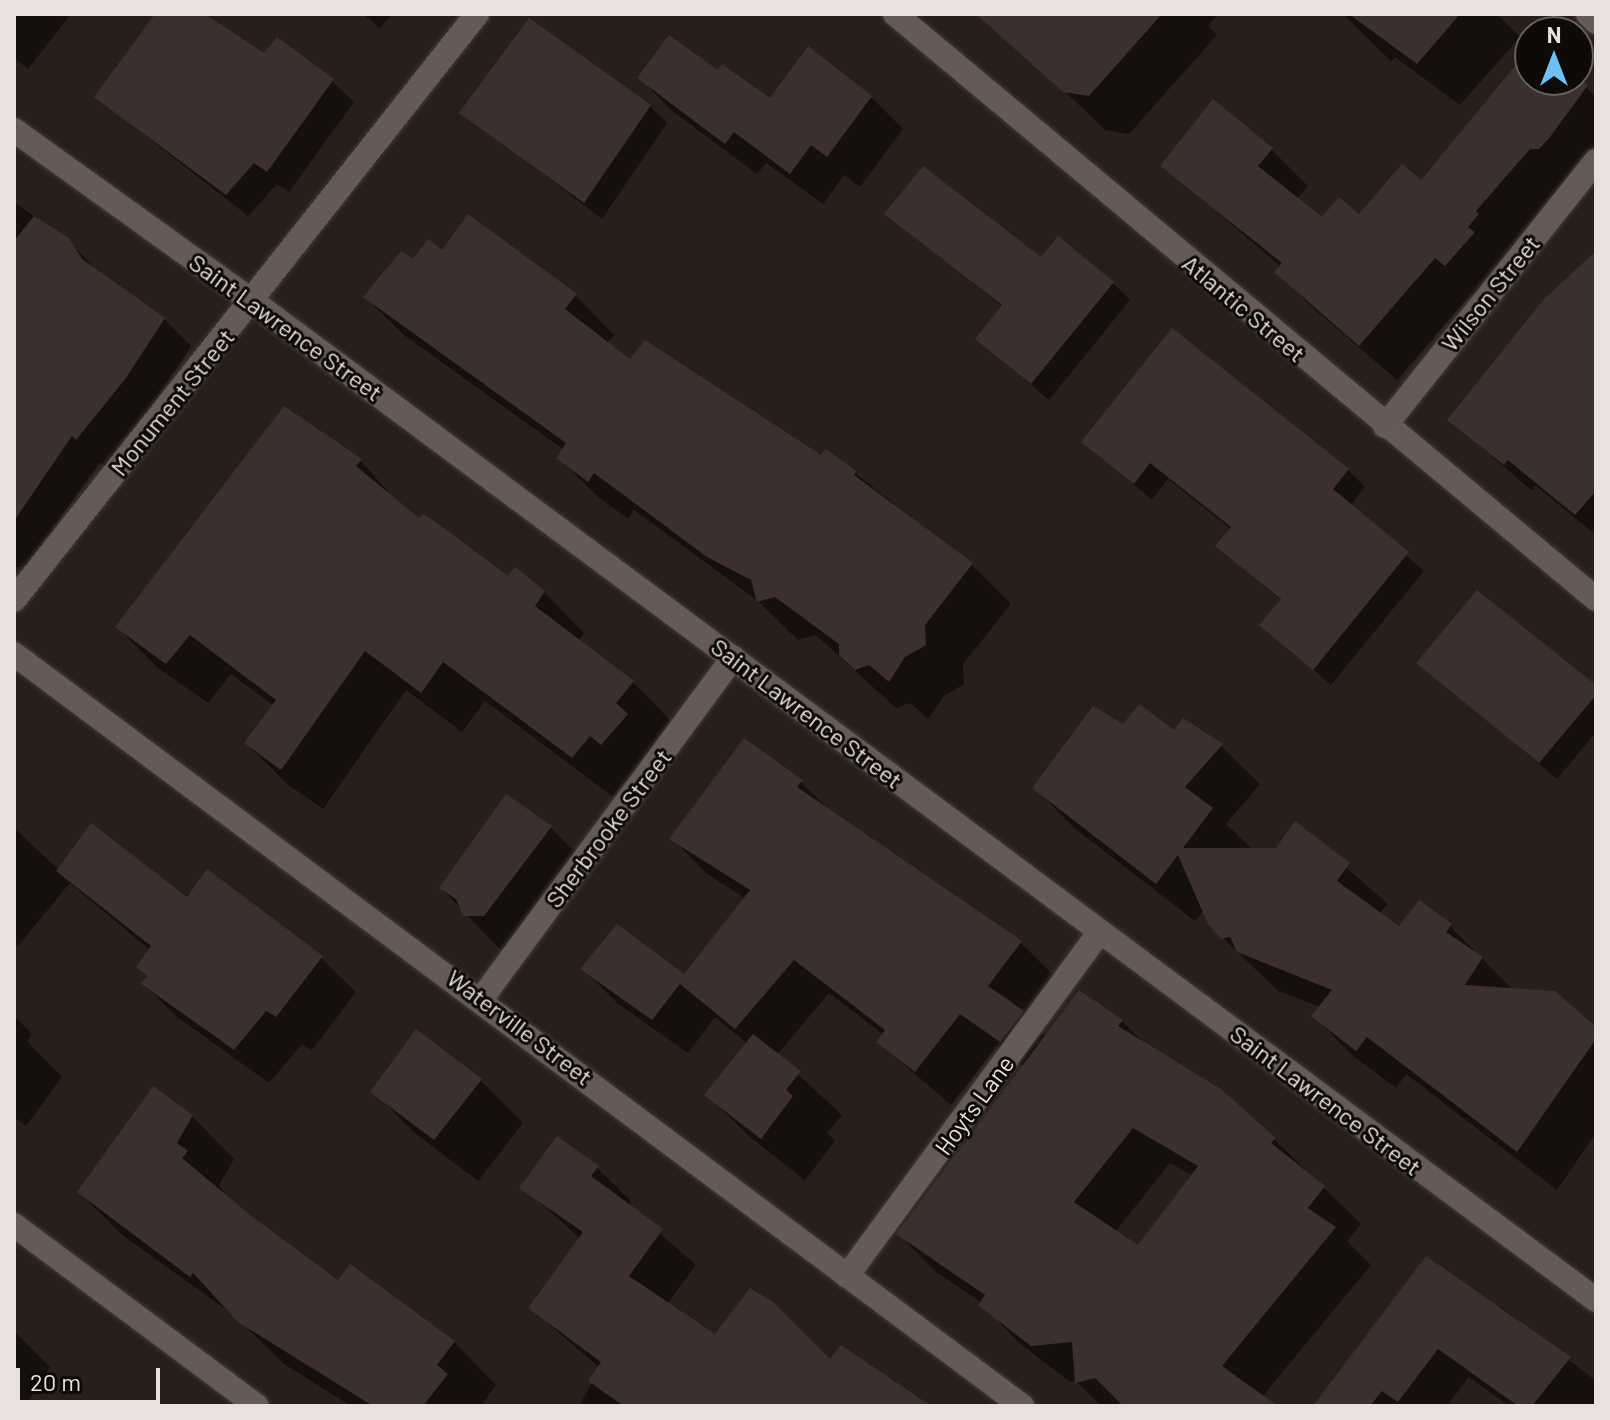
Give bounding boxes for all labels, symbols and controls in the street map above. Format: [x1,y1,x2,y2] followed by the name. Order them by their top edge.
[1514,16,1594,96] north arrow
[1547,21,1561,47] text: N
[1435,229,1545,357] street label: Wilson Street
[184,247,388,407] street label: Saint Lawrence Street
[1177,248,1311,368] street label: Atlantic Street
[104,323,240,481] street label: Monument Street
[706,632,908,794] street label: Saint Lawrence Street
[539,743,677,913] street label: Sherbrooke Street
[442,963,598,1091] street label: Waterville Street
[1225,1019,1427,1181] street label: Saint Lawrence Street
[928,1050,1020,1160] street label: Hoyts Lane
[20,1352,164,1402] scale bar
[30,1367,81,1396] text: 20 m

